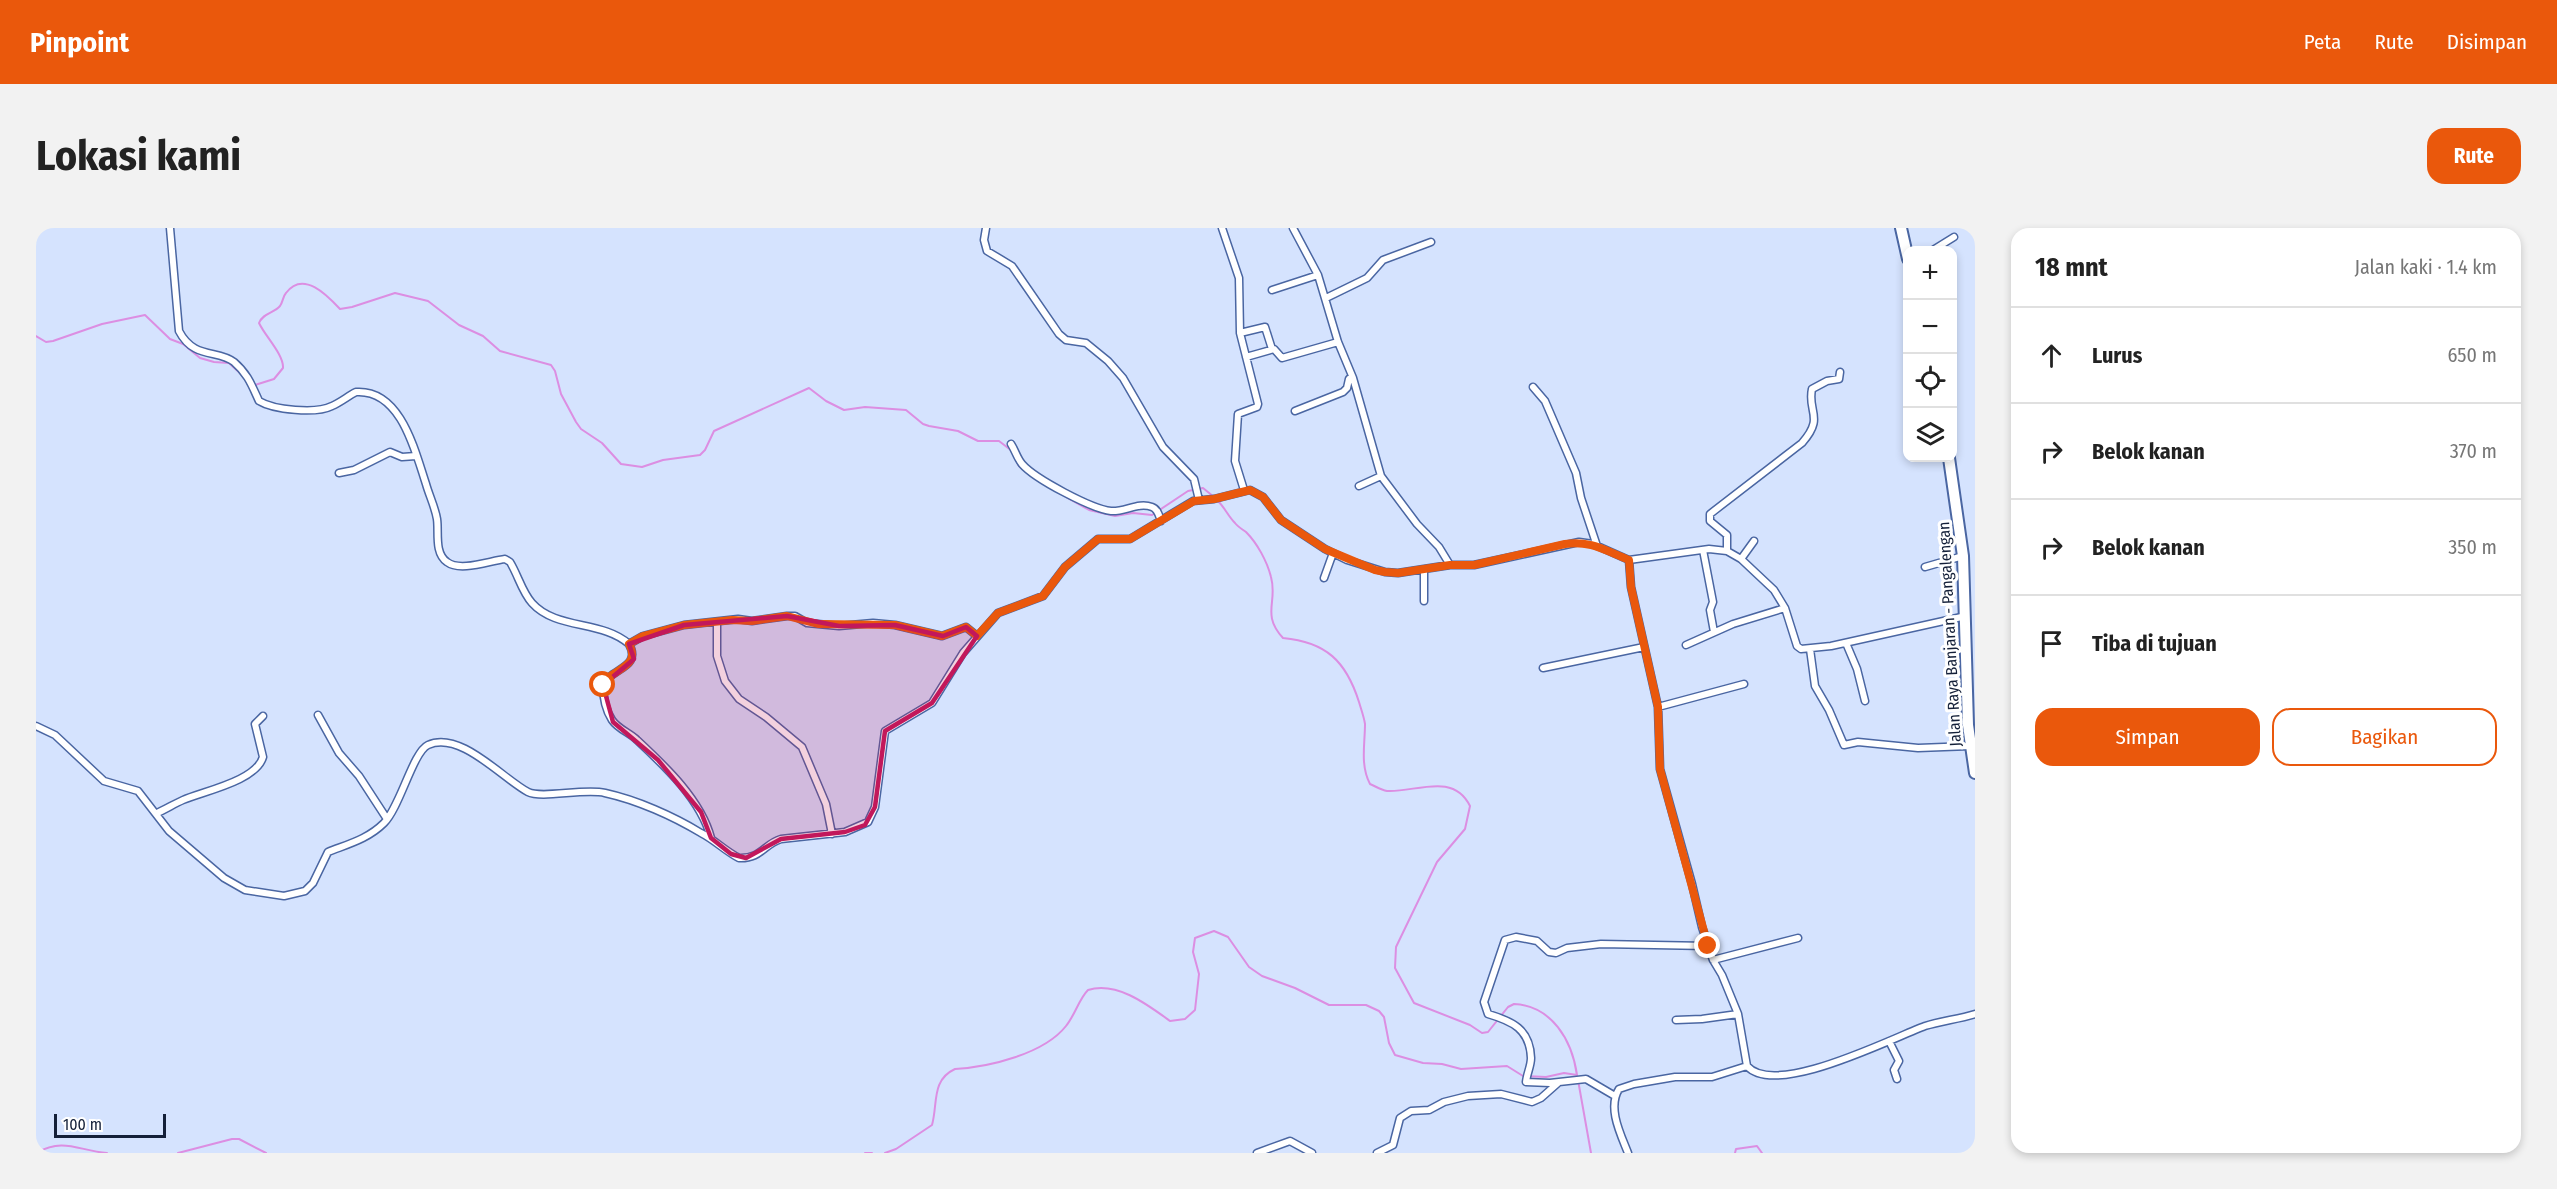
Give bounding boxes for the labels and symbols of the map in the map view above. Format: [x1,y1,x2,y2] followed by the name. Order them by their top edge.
[1934,521,1965,747] street label: Jalan Raya Banjaran - Pangalengan
[589,671,615,697] route start
[1694,932,1720,958] route end
[54,1111,166,1138] scale bar

